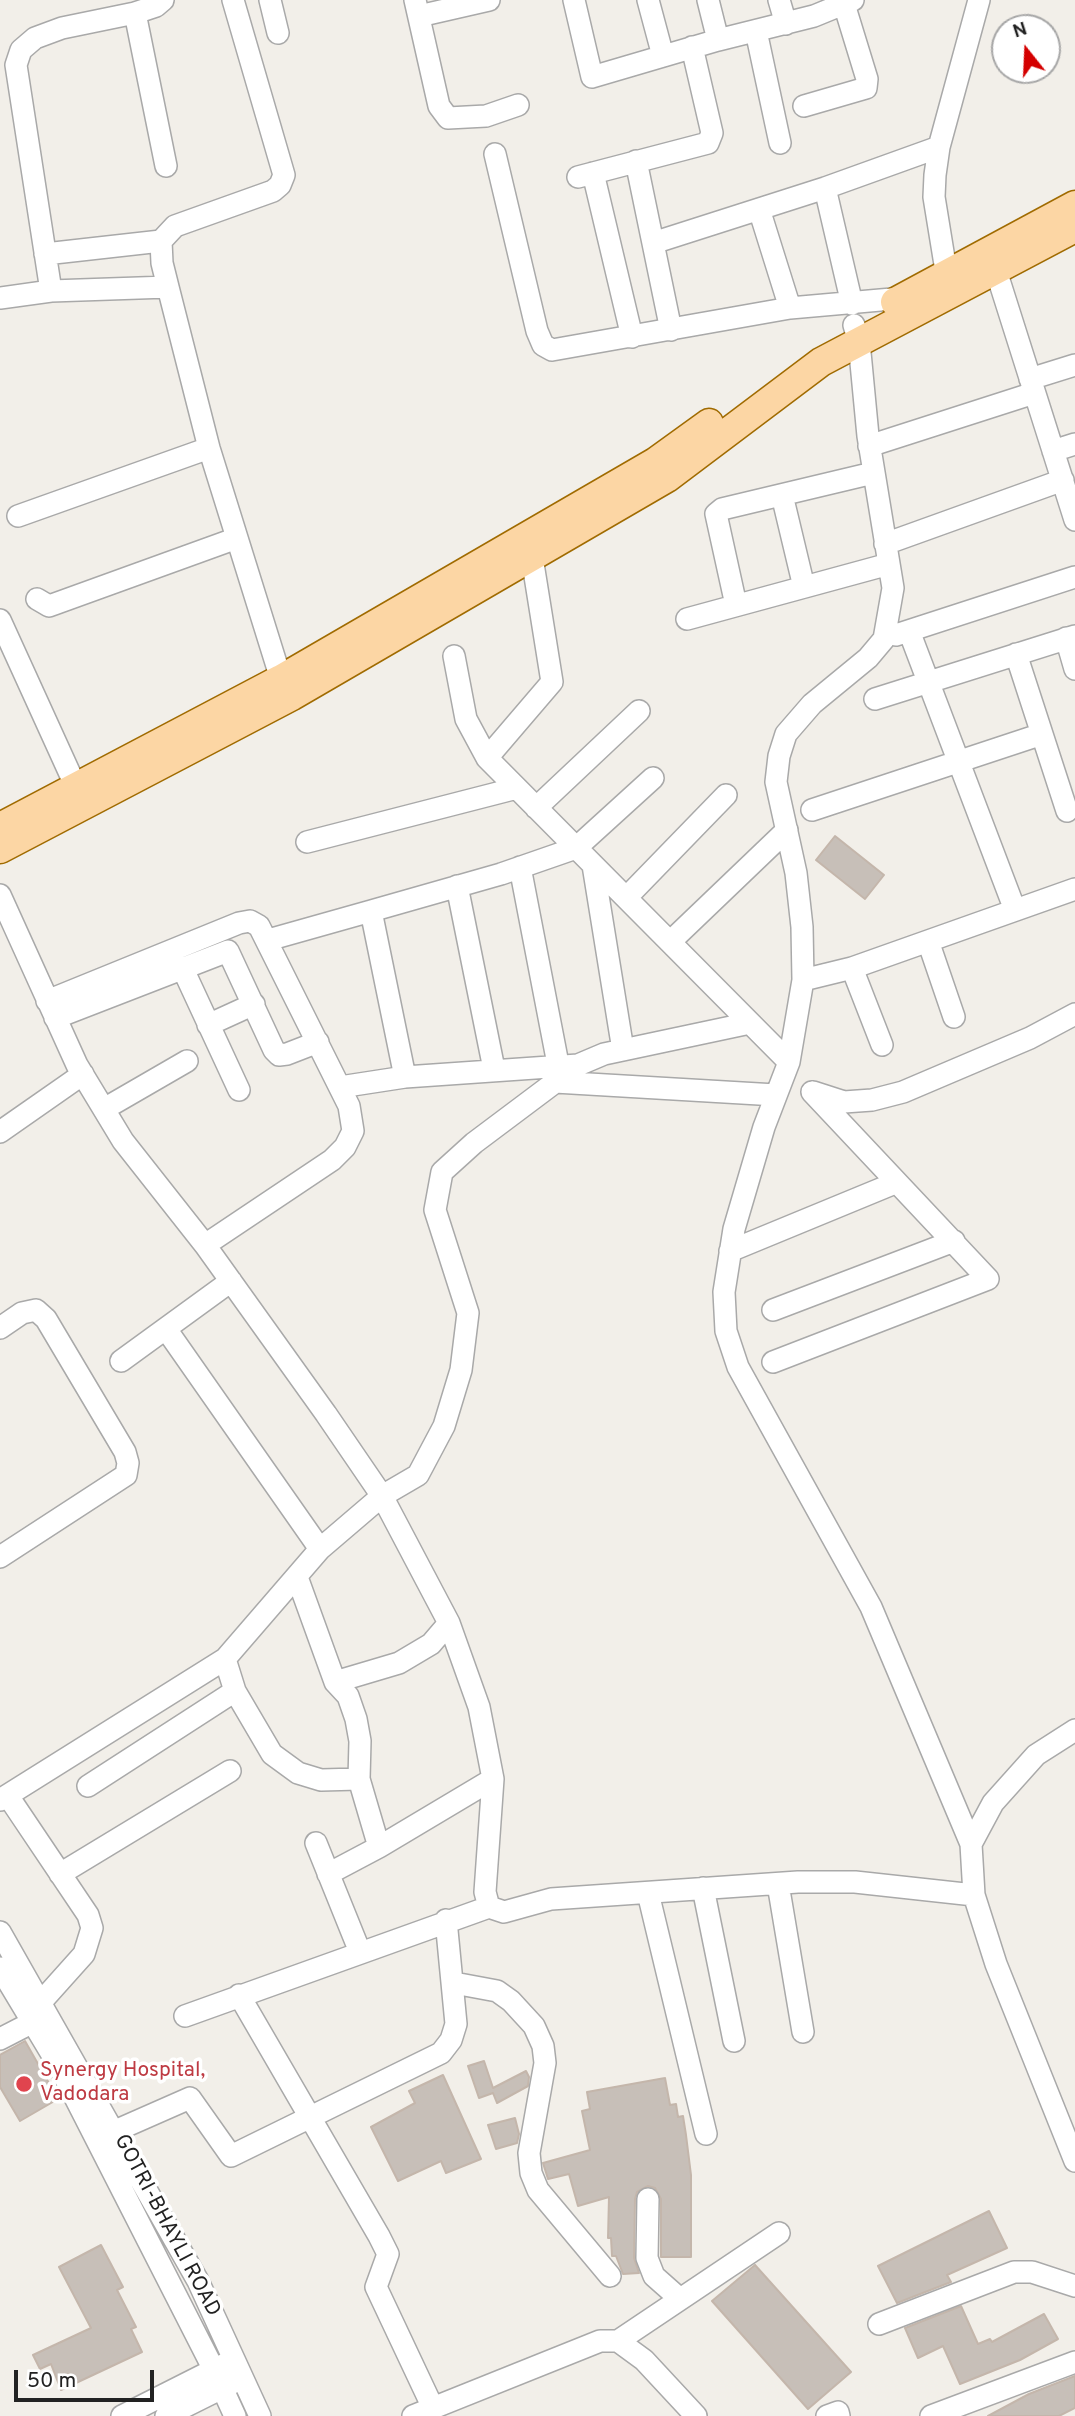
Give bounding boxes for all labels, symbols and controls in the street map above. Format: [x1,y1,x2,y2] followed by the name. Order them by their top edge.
[991,14,1061,84] north arrow
[1010,17,1030,44] text: N
[40,2059,205,2109] place label: Synergy Hospital, Vadodara
[14,2074,34,2094] marker: Synergy Hospital, Vadodara
[107,2131,225,2321] street label: GOTRI-BHAYLI ROAD
[18,2356,158,2400] scale bar
[27,2368,76,2395] text: 50 m

